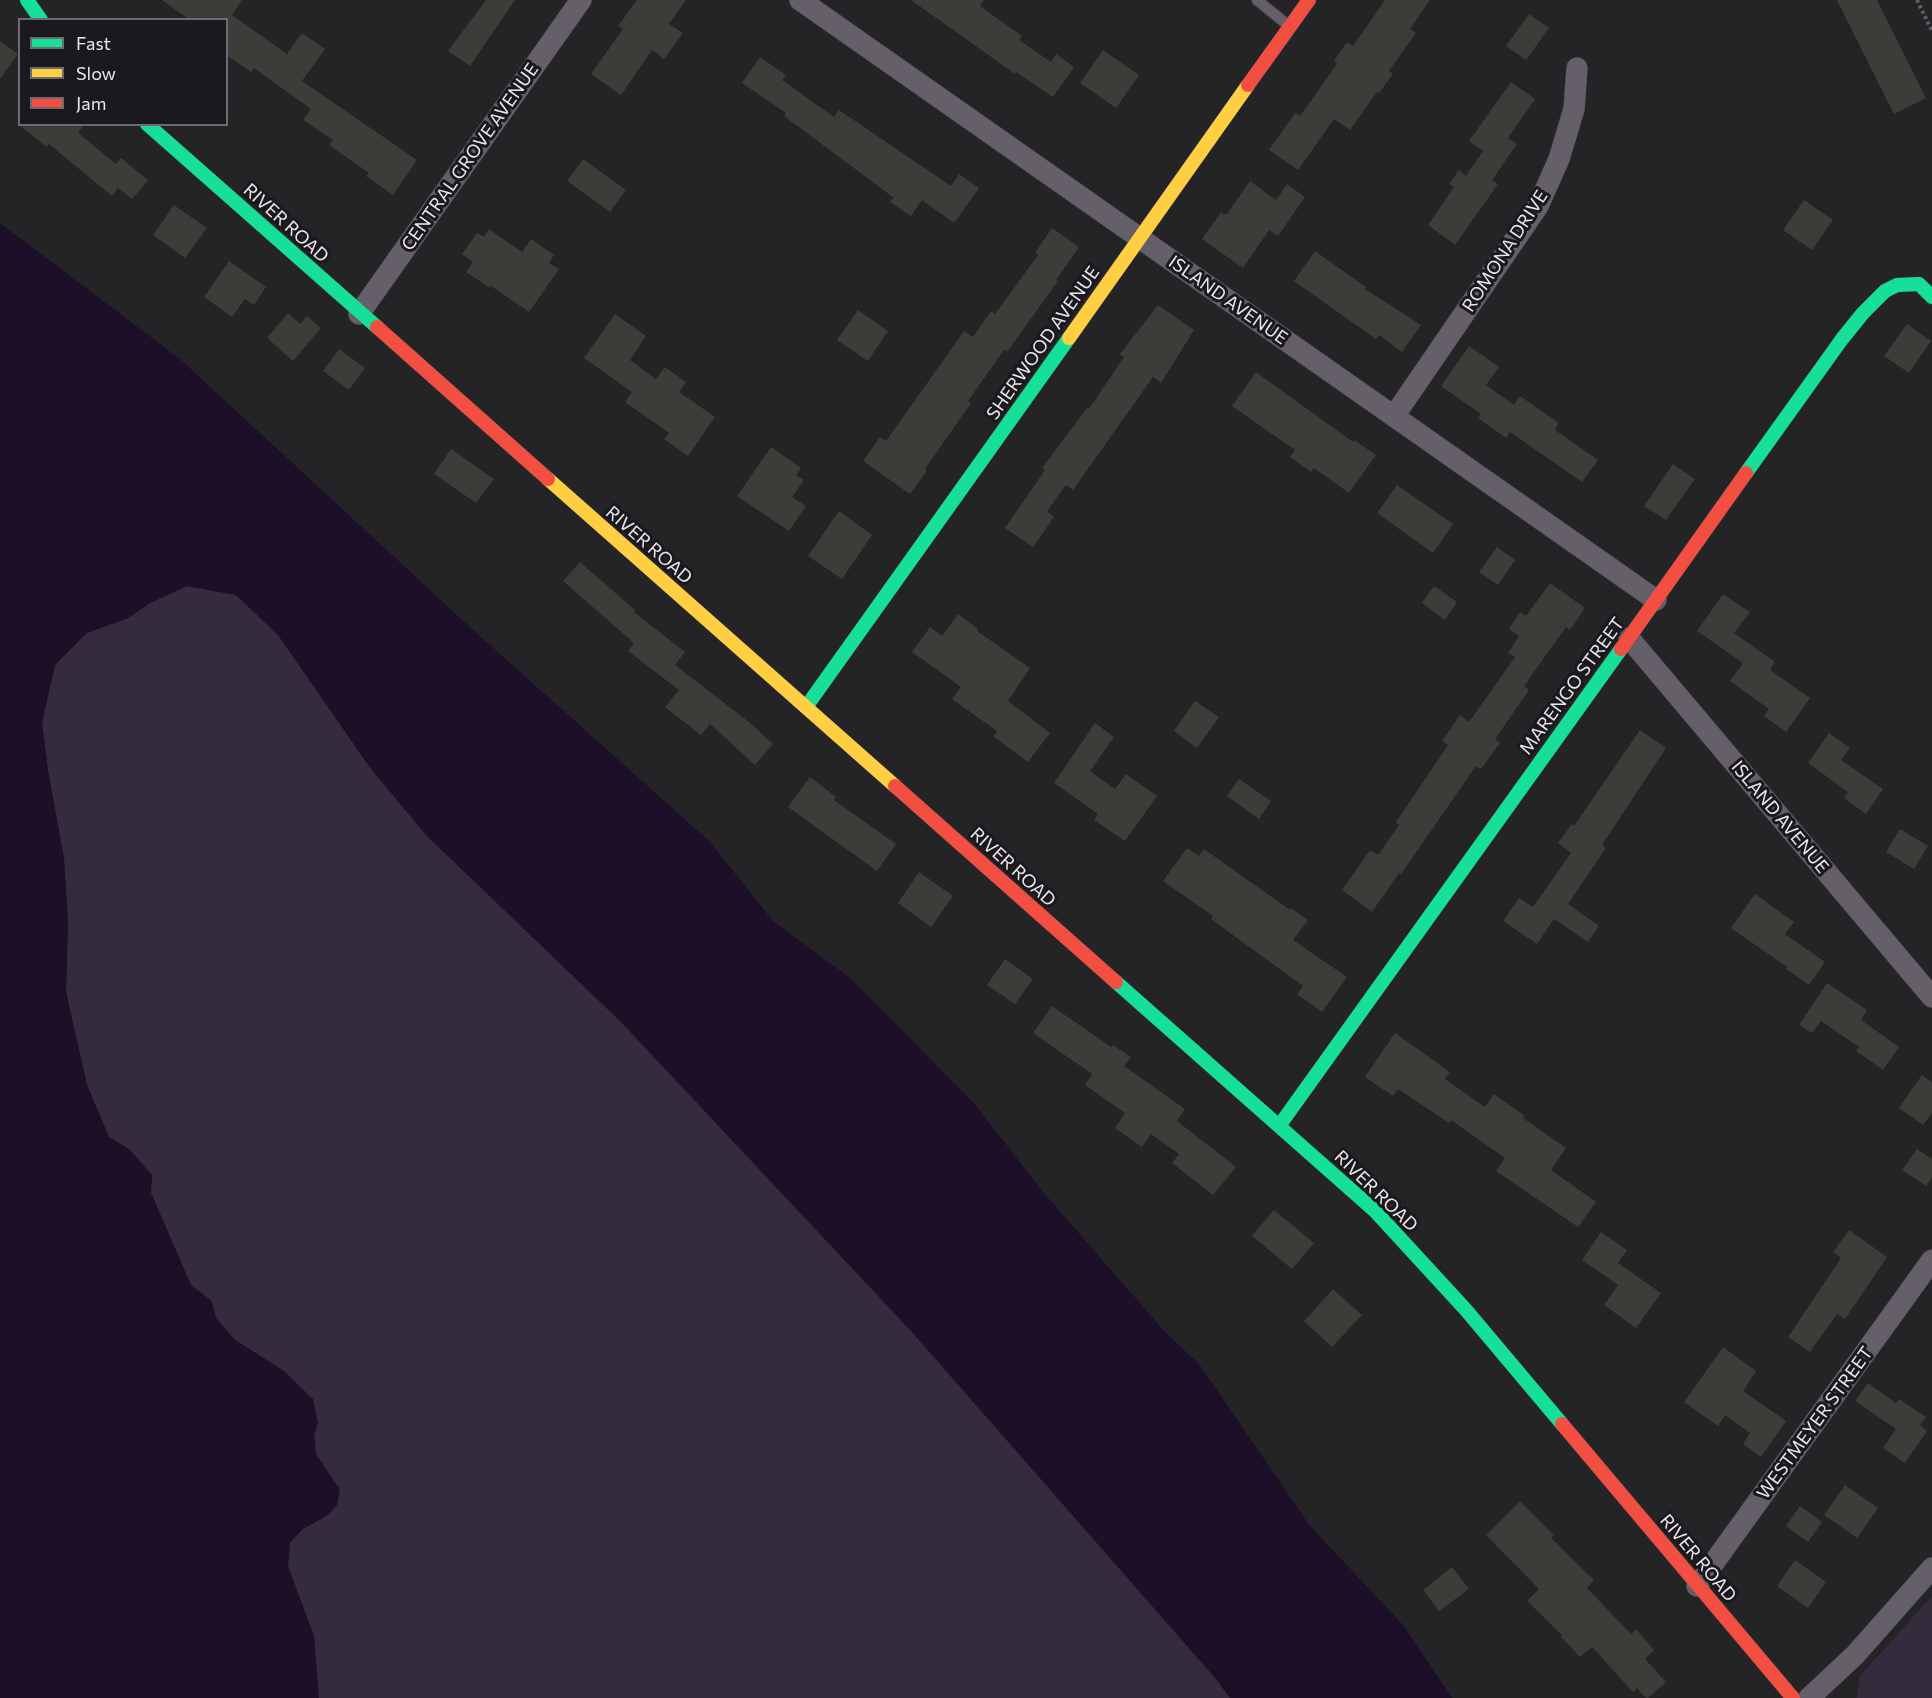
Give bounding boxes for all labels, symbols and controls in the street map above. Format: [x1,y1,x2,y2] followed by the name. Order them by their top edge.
[18,18,228,126] legend
[76,32,111,54] text: Fast
[397,59,543,255] street label: CENTRAL GROVE AVENUE
[76,62,116,84] text: Slow
[76,92,106,114] text: Jam
[239,179,333,267] street label: RIVER ROAD
[1458,186,1552,316] street label: ROMONA DRIVE
[1164,251,1292,349] street label: ISLAND AVENUE
[982,262,1104,424] street label: SHERWOOD AVENUE
[601,502,697,588] street label: RIVER ROAD
[1515,613,1629,759] street label: MARENGO STREET
[1727,756,1833,878] street label: ISLAND AVENUE
[966,823,1060,911] street label: RIVER ROAD
[1330,1146,1422,1236] street label: RIVER ROAD
[1752,1343,1878,1503] street label: WESTMEYER STREET
[1655,1510,1741,1606] street label: RIVER ROAD

